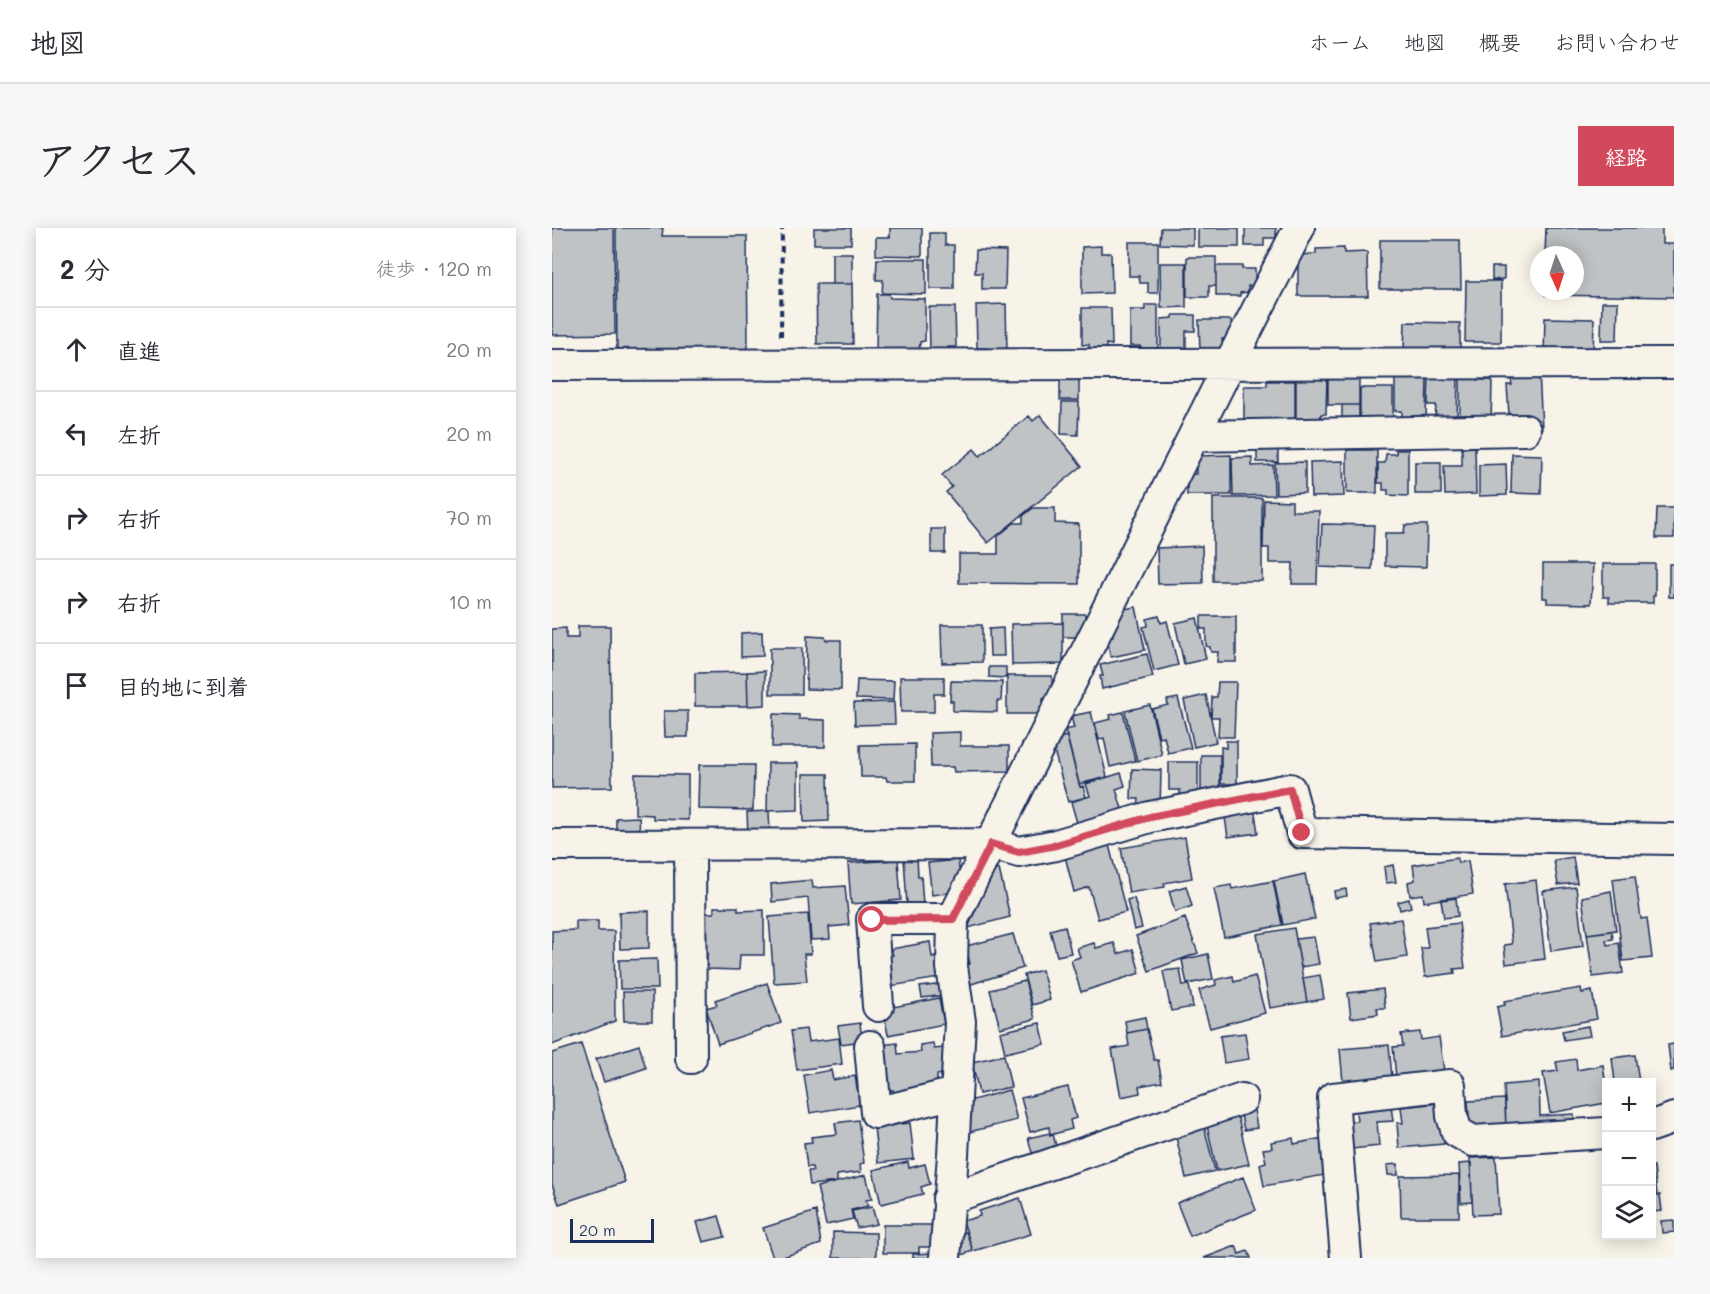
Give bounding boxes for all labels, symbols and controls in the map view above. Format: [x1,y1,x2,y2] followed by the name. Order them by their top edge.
[30,24,86,60] text: 地図
[1309,28,1371,55] text: ホーム
[1404,28,1446,55] text: 地図
[1479,28,1521,55] text: 概要
[1554,28,1680,55] text: お問い合わせ
[1578,126,1674,186] button: 経路
[36,131,201,186] text: アクセス
[1530,246,1584,300] north arrow
[60,252,110,286] text: 2 分
[376,255,492,281] text: 徒歩 · 120 m
[60,333,93,366] icon: ahead
[117,336,161,365] text: 直進
[446,336,492,362] text: 20 m
[60,417,93,450] icon: left
[117,420,161,449] text: 左折
[446,420,492,446] text: 20 m
[60,501,93,534] icon: right
[117,504,161,533] text: 右折
[446,504,492,530] text: 70 m
[60,585,93,618] icon: right
[117,588,161,617] text: 右折
[448,588,492,614] text: 10 m
[60,669,93,702] icon: arrive
[117,672,249,701] text: 目的地に到着
[1288,819,1314,845] route end
[858,906,884,932] route start
[1602,1078,1656,1240] map controls
[1602,1078,1656,1132] button: +
[1602,1132,1656,1186] button: −
[1602,1186,1656,1240] button: layers
[570,1216,654,1244] scale bar
[579,1219,616,1240] text: 20 m

